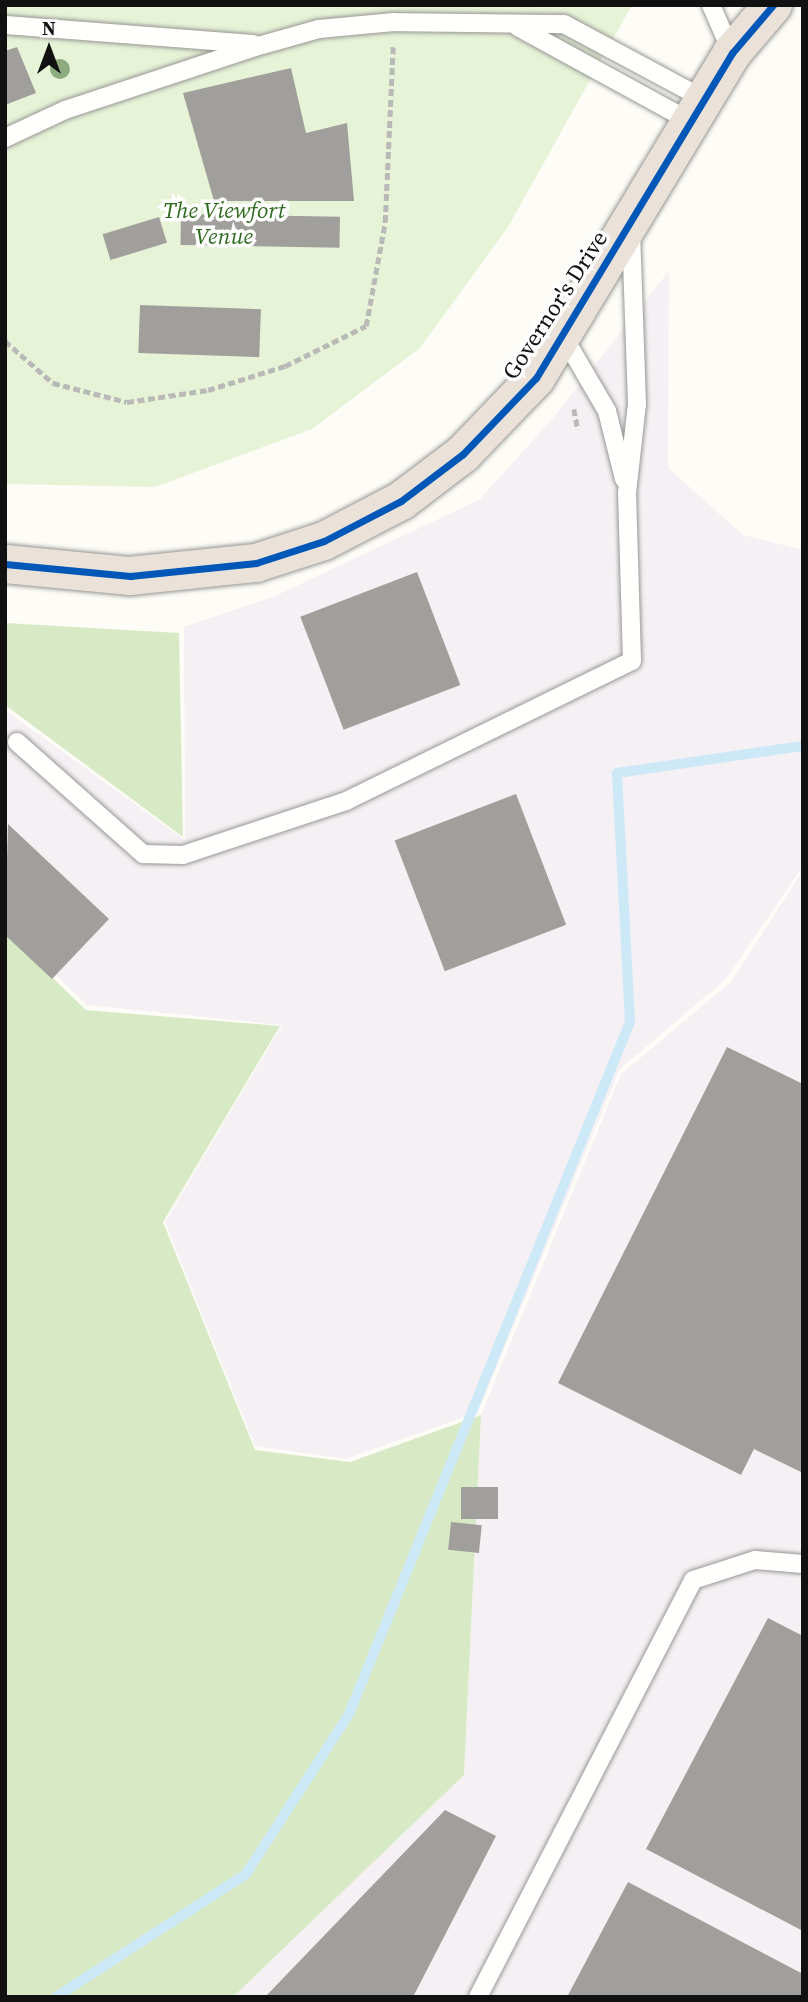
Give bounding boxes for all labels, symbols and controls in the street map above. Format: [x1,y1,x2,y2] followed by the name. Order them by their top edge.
[14,14,84,84] north arrow
[42,15,56,41] text: N
[163,196,285,250] park label: The Viewfort Venue
[497,226,613,384] street label: Governor's Drive

